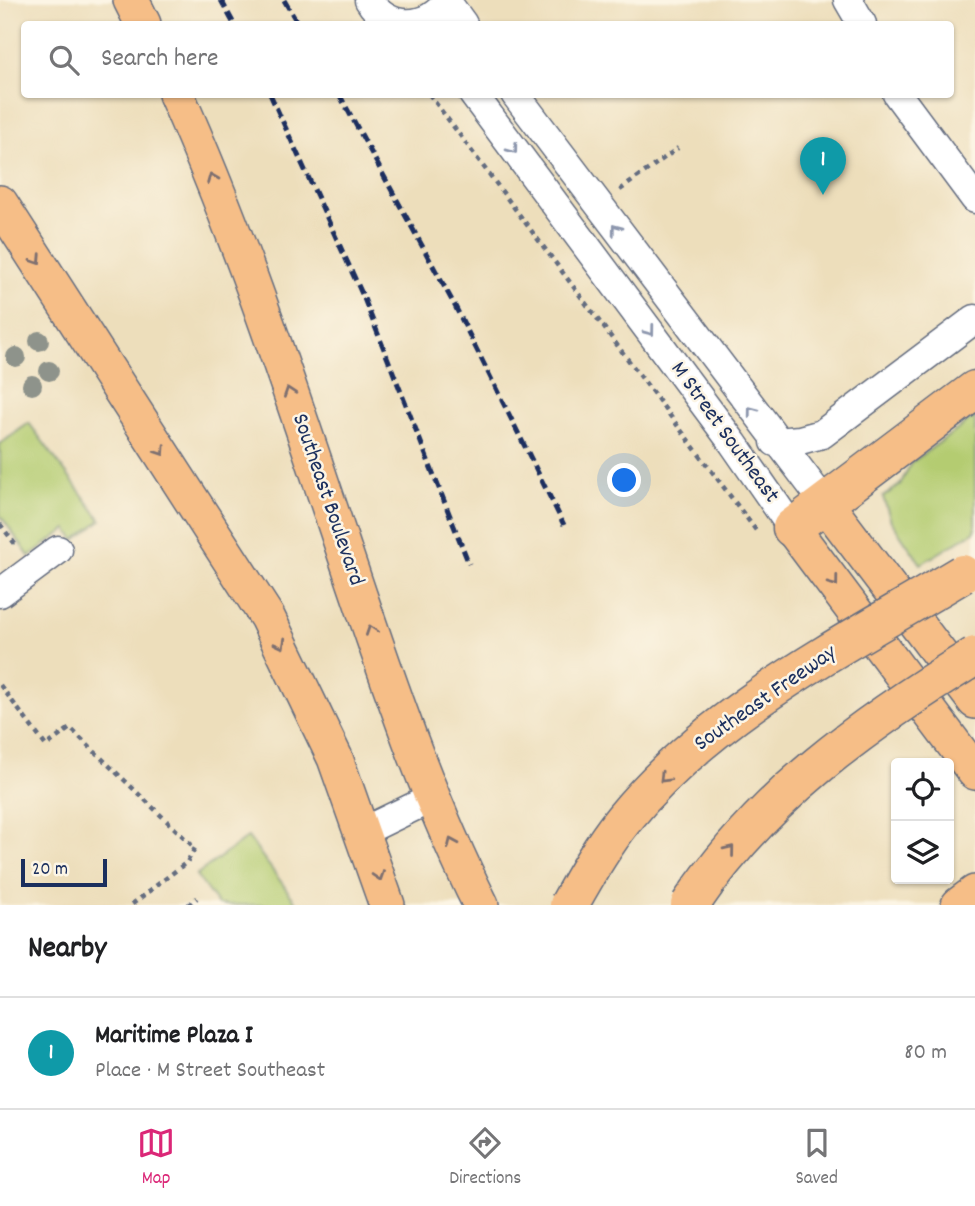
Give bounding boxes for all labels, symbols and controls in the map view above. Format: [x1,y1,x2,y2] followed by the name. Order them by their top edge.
[21,21,954,98] search box
[45,41,83,79] icon: search
[101,41,219,78] text: Search here
[800,137,846,195] pin: 1
[505,141,518,154] one-way arrow
[206,173,220,186] one-way arrow
[612,224,624,237] one-way arrow
[29,252,41,265] one-way arrow
[641,324,654,336] one-way arrow
[661,355,787,511] street label: M Street Southeast
[283,387,297,399] one-way arrow
[748,406,761,419] one-way arrow
[282,410,372,590] street label: Southeast Boulevard
[153,443,166,456] one-way arrow
[607,463,641,497] your location
[825,574,838,587] one-way arrow
[365,625,379,637] one-way arrow
[272,637,286,649] one-way arrow
[688,637,845,761] street label: Southeast Freeway
[891,758,954,884] map controls
[891,758,954,821] button: locate
[659,769,672,782] one-way arrow
[891,821,954,884] button: layers
[446,838,460,850] one-way arrow
[722,845,735,858] one-way arrow
[21,856,107,888] scale bar
[32,857,68,884] text: 20 m
[370,870,385,882] one-way arrow
[28,929,106,972] text: Nearby
[95,1018,253,1055] text: Maritime Plaza I
[48,1037,54,1070] text: 1
[904,1037,947,1070] text: 80 m
[95,1055,325,1088] text: Place · M Street Southeast
[137,1124,175,1193] tab: Map
[449,1124,521,1193] tab: Directions
[795,1124,838,1193] tab: Saved

